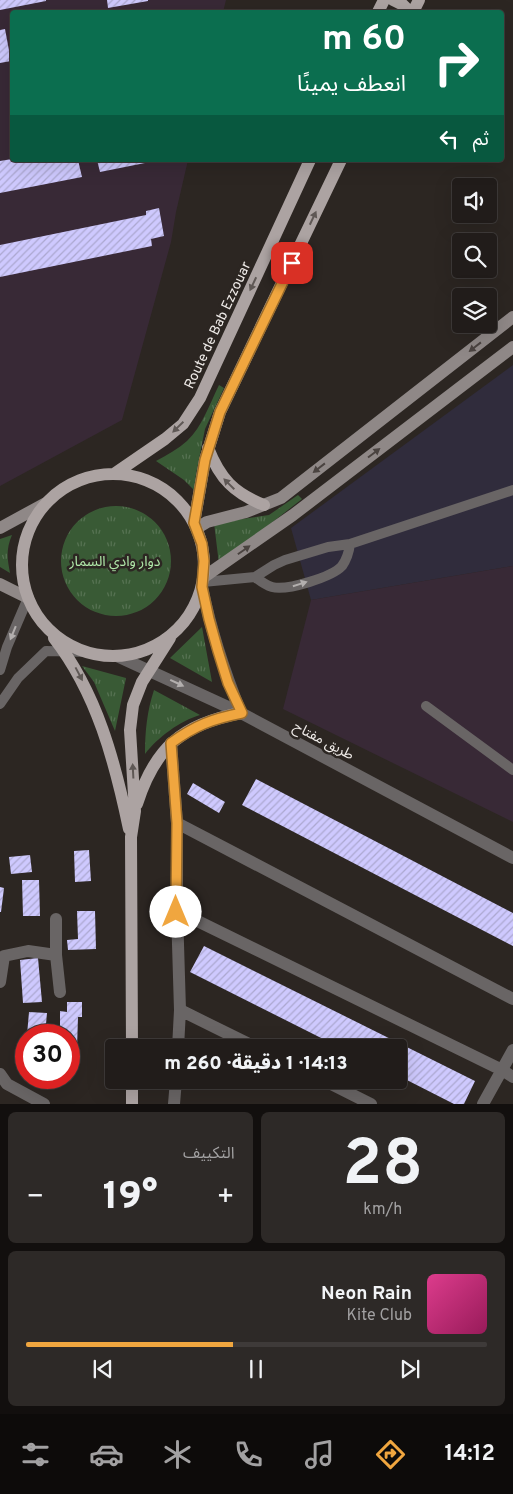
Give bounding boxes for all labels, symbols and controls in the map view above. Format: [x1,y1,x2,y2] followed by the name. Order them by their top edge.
[322,18,406,62] text: 60 m
[424,30,489,95] icon: right
[297,72,406,99] text: انعطف يمينًا
[435,125,463,153] icon: left
[473,128,489,152] text: ثم
[452,178,497,333] map controls
[452,178,497,223] button: sound
[309,211,317,226] one-way arrow
[452,233,497,278] button: search
[271,242,313,284] pin
[278,249,306,277] icon: arrive
[181,259,256,392] street label: Route de Bab Ezzouar
[249,277,257,291] one-way arrow
[452,288,497,333] button: layers
[468,342,481,353] one-way arrow
[172,421,184,433] one-way arrow
[367,448,381,458] one-way arrow
[312,463,325,474] one-way arrow
[223,478,235,490] one-way arrow
[237,545,251,555] one-way arrow
[68,554,161,572] park label: دوار وادي السمار
[293,580,308,588] one-way arrow
[8,626,16,640] one-way arrow
[74,668,83,681] one-way arrow
[170,679,184,687] one-way arrow
[290,718,356,765] street label: طريق مفتاح
[128,762,136,778] one-way arrow
[149,885,201,937] position arrow
[15,1024,80,1089] speed limit sign: 30
[164,1052,348,1076] text: 14:13 · 1 دقيقة · 260 m
[342,1126,423,1208] text: 28
[183,1144,235,1164] text: التكييف
[103,1174,158,1223] text: 19°
[26,1180,44,1216] text: −
[216,1180,234,1216] text: +
[363,1200,402,1220] text: km/h
[321,1282,412,1306] text: Neon Rain
[347,1306,412,1326] text: Kite Club
[89,1355,117,1383] icon: previous
[242,1355,270,1383] icon: pause
[396,1355,424,1383] icon: next
[18,1437,53,1472] icon: filters
[89,1437,124,1472] icon: car
[160,1437,195,1472] icon: climate
[231,1437,266,1472] icon: phone
[302,1437,337,1472] icon: music
[373,1437,408,1472] icon: directions
[444,1441,495,1468] text: 14:12

